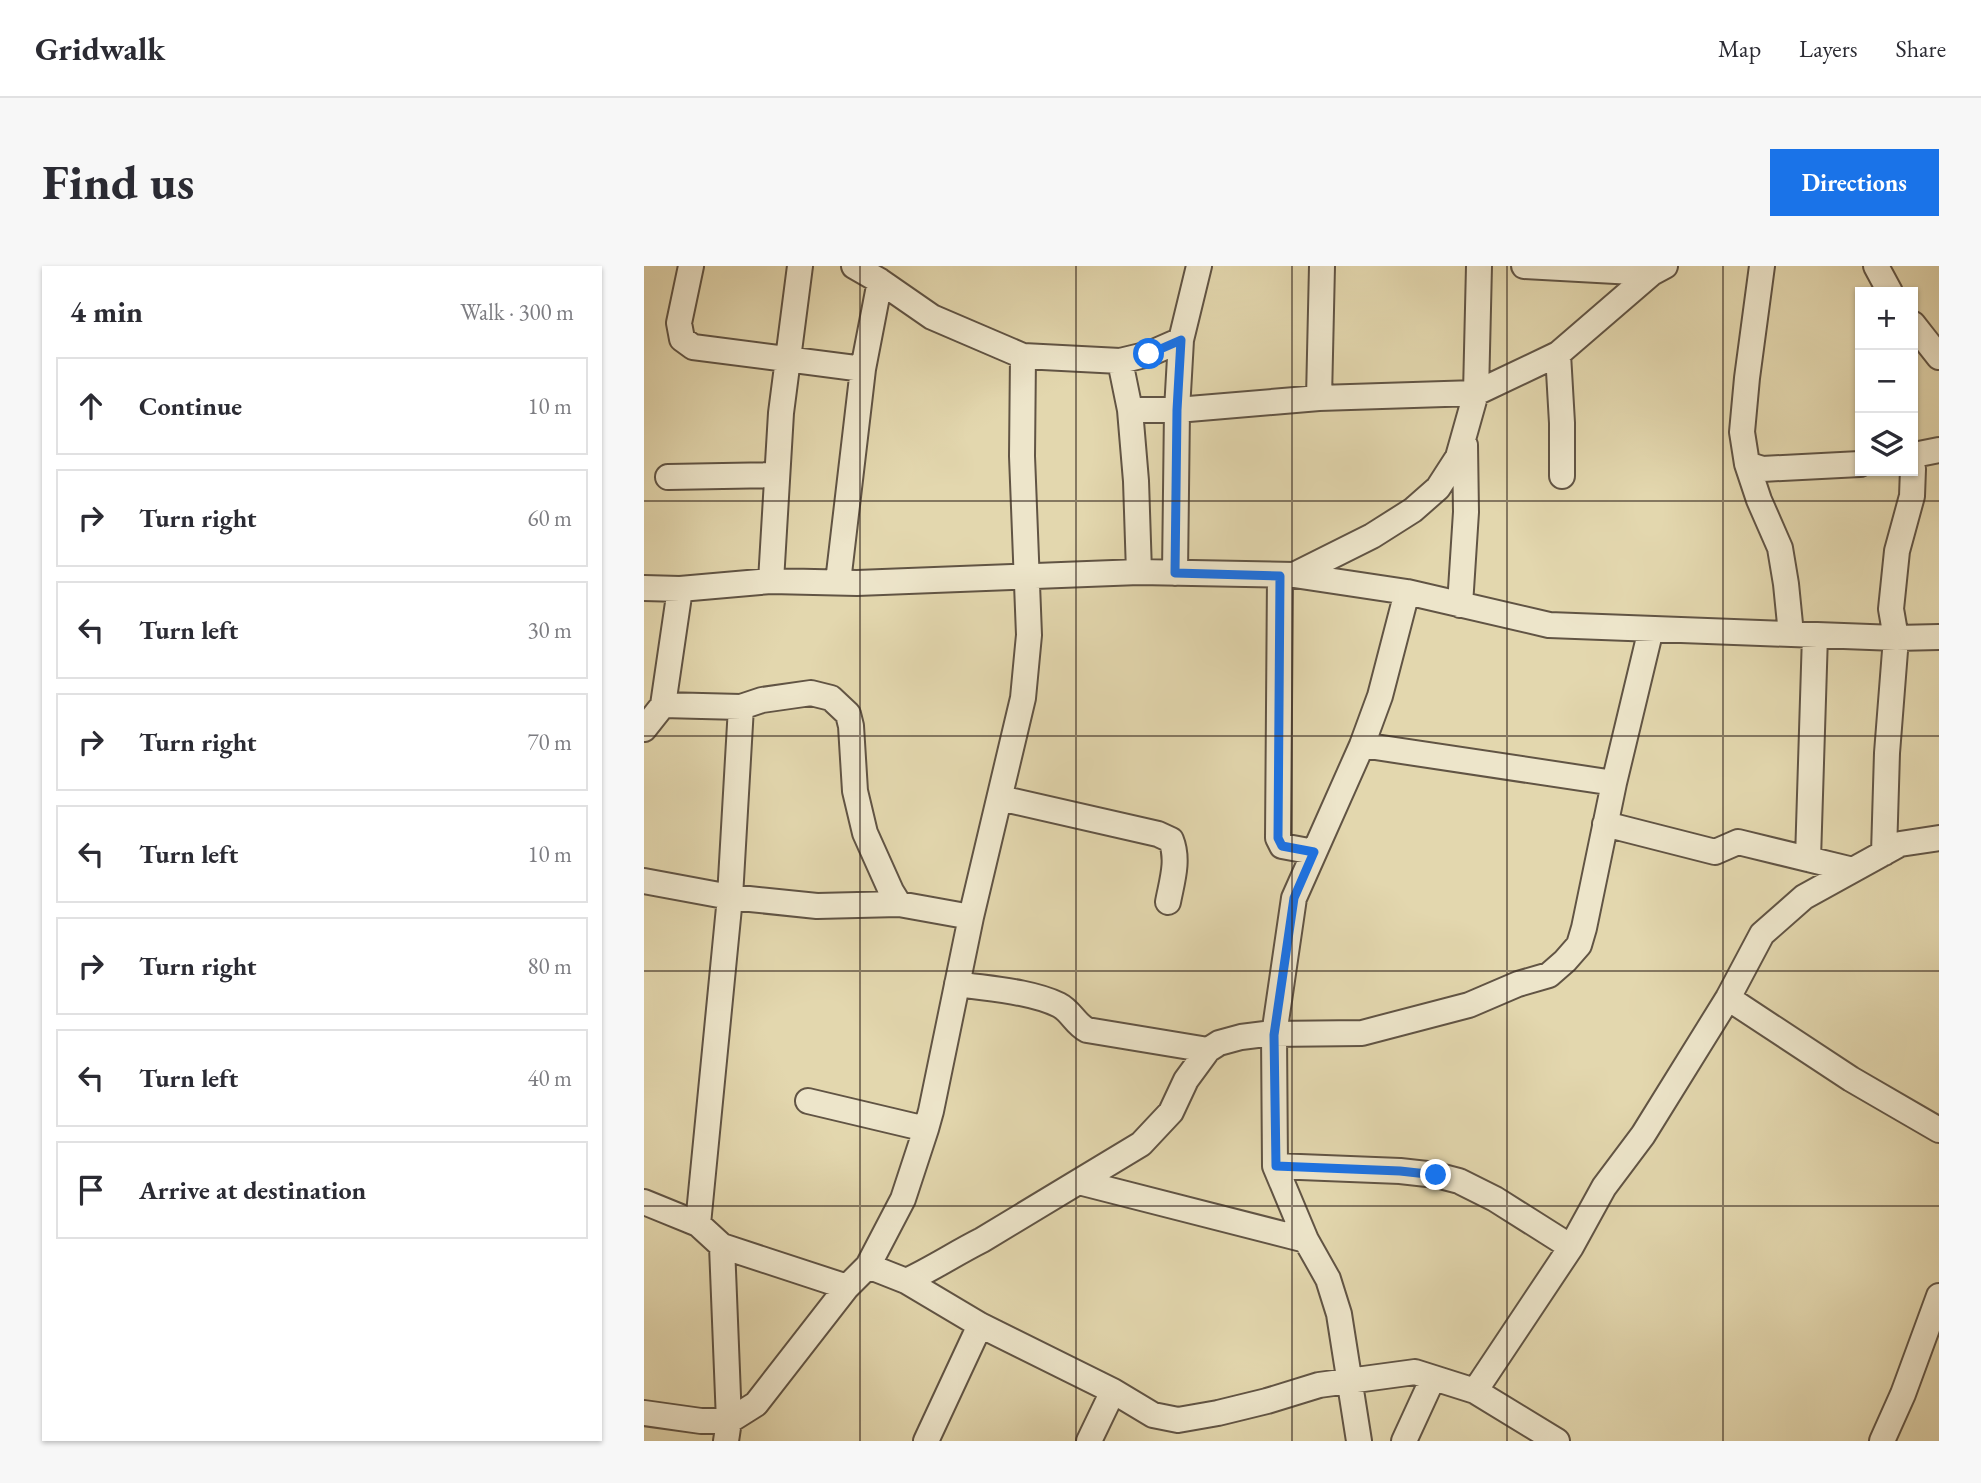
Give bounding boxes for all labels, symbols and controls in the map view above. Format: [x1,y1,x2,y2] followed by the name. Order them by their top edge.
[35,27,165,70] text: Gridwalk
[1718,33,1761,64] text: Map
[1799,33,1858,64] text: Layers
[1896,33,1946,64] text: Share
[1770,149,1939,216] button: Directions
[42,150,194,214] text: Find us
[1855,287,1918,476] map controls
[1855,287,1918,350] button: +
[70,292,143,331] text: 4 min
[460,297,574,327] text: Walk · 300 m
[1133,338,1164,369] route start
[1855,350,1918,413] button: −
[72,387,110,425] icon: ahead
[139,389,242,423] text: Continue
[527,391,572,421] text: 10 m
[1855,413,1918,476] button: layers
[72,499,110,537] icon: right
[139,501,257,535] text: Turn right
[527,503,572,533] text: 60 m
[72,611,110,649] icon: left
[139,613,238,647] text: Turn left
[527,615,572,645] text: 30 m
[72,723,110,761] icon: right
[139,725,257,759] text: Turn right
[527,727,572,757] text: 70 m
[72,835,110,873] icon: left
[139,837,238,871] text: Turn left
[527,839,572,869] text: 10 m
[72,947,110,985] icon: right
[139,949,257,983] text: Turn right
[527,951,572,981] text: 80 m
[72,1059,110,1097] icon: left
[139,1061,238,1095] text: Turn left
[527,1063,572,1093] text: 40 m
[1420,1159,1451,1190] route end
[72,1171,110,1209] icon: arrive
[139,1173,366,1207] text: Arrive at destination

